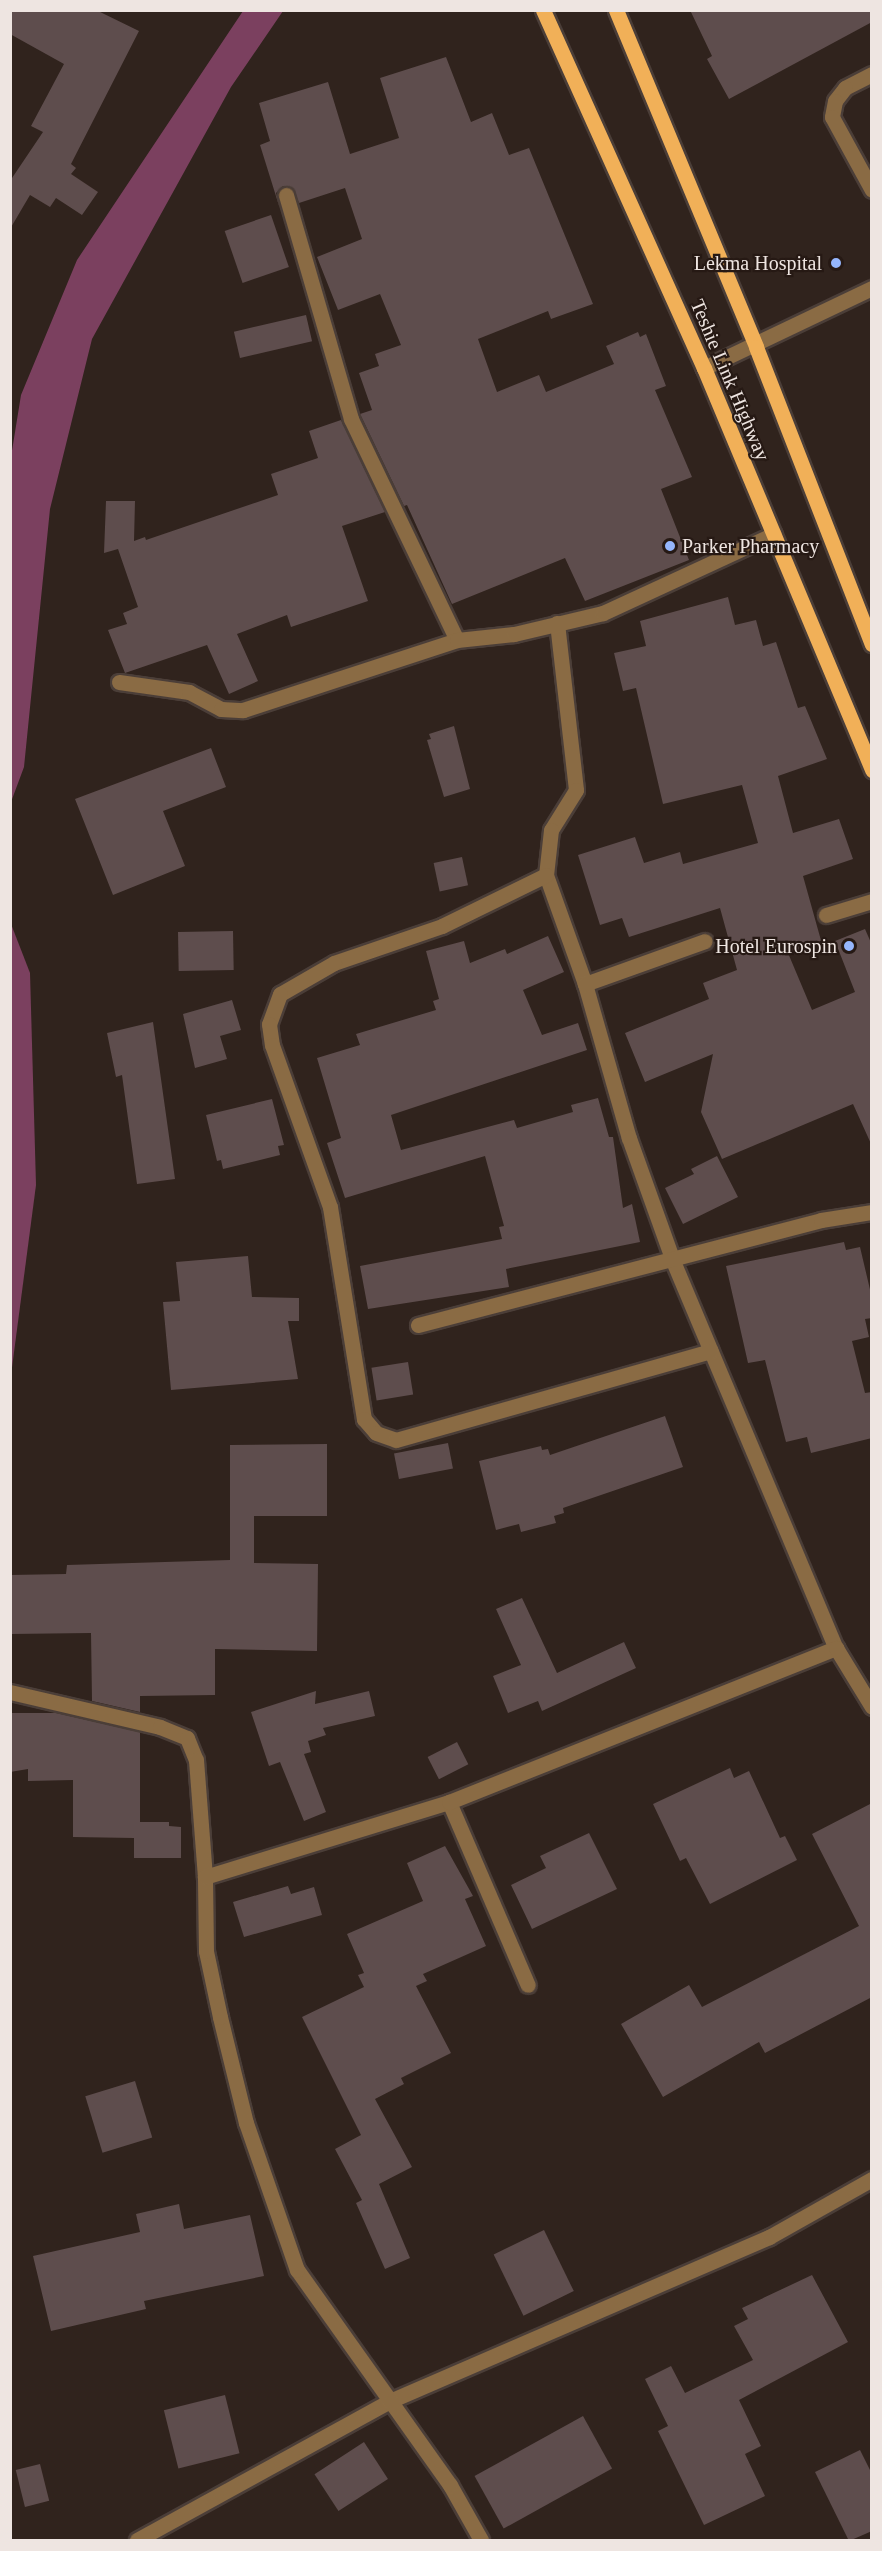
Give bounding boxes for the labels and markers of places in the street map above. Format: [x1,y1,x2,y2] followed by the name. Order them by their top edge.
[694,251,822,275] place label: Lekma Hospital
[827,254,845,272] marker: Lekma Hospital
[682,534,819,558] place label: Parker Pharmacy
[663,539,677,553] marker: Parker Pharmacy
[715,934,837,958] place label: Hotel Eurospin
[842,939,856,953] marker: Hotel Eurospin

